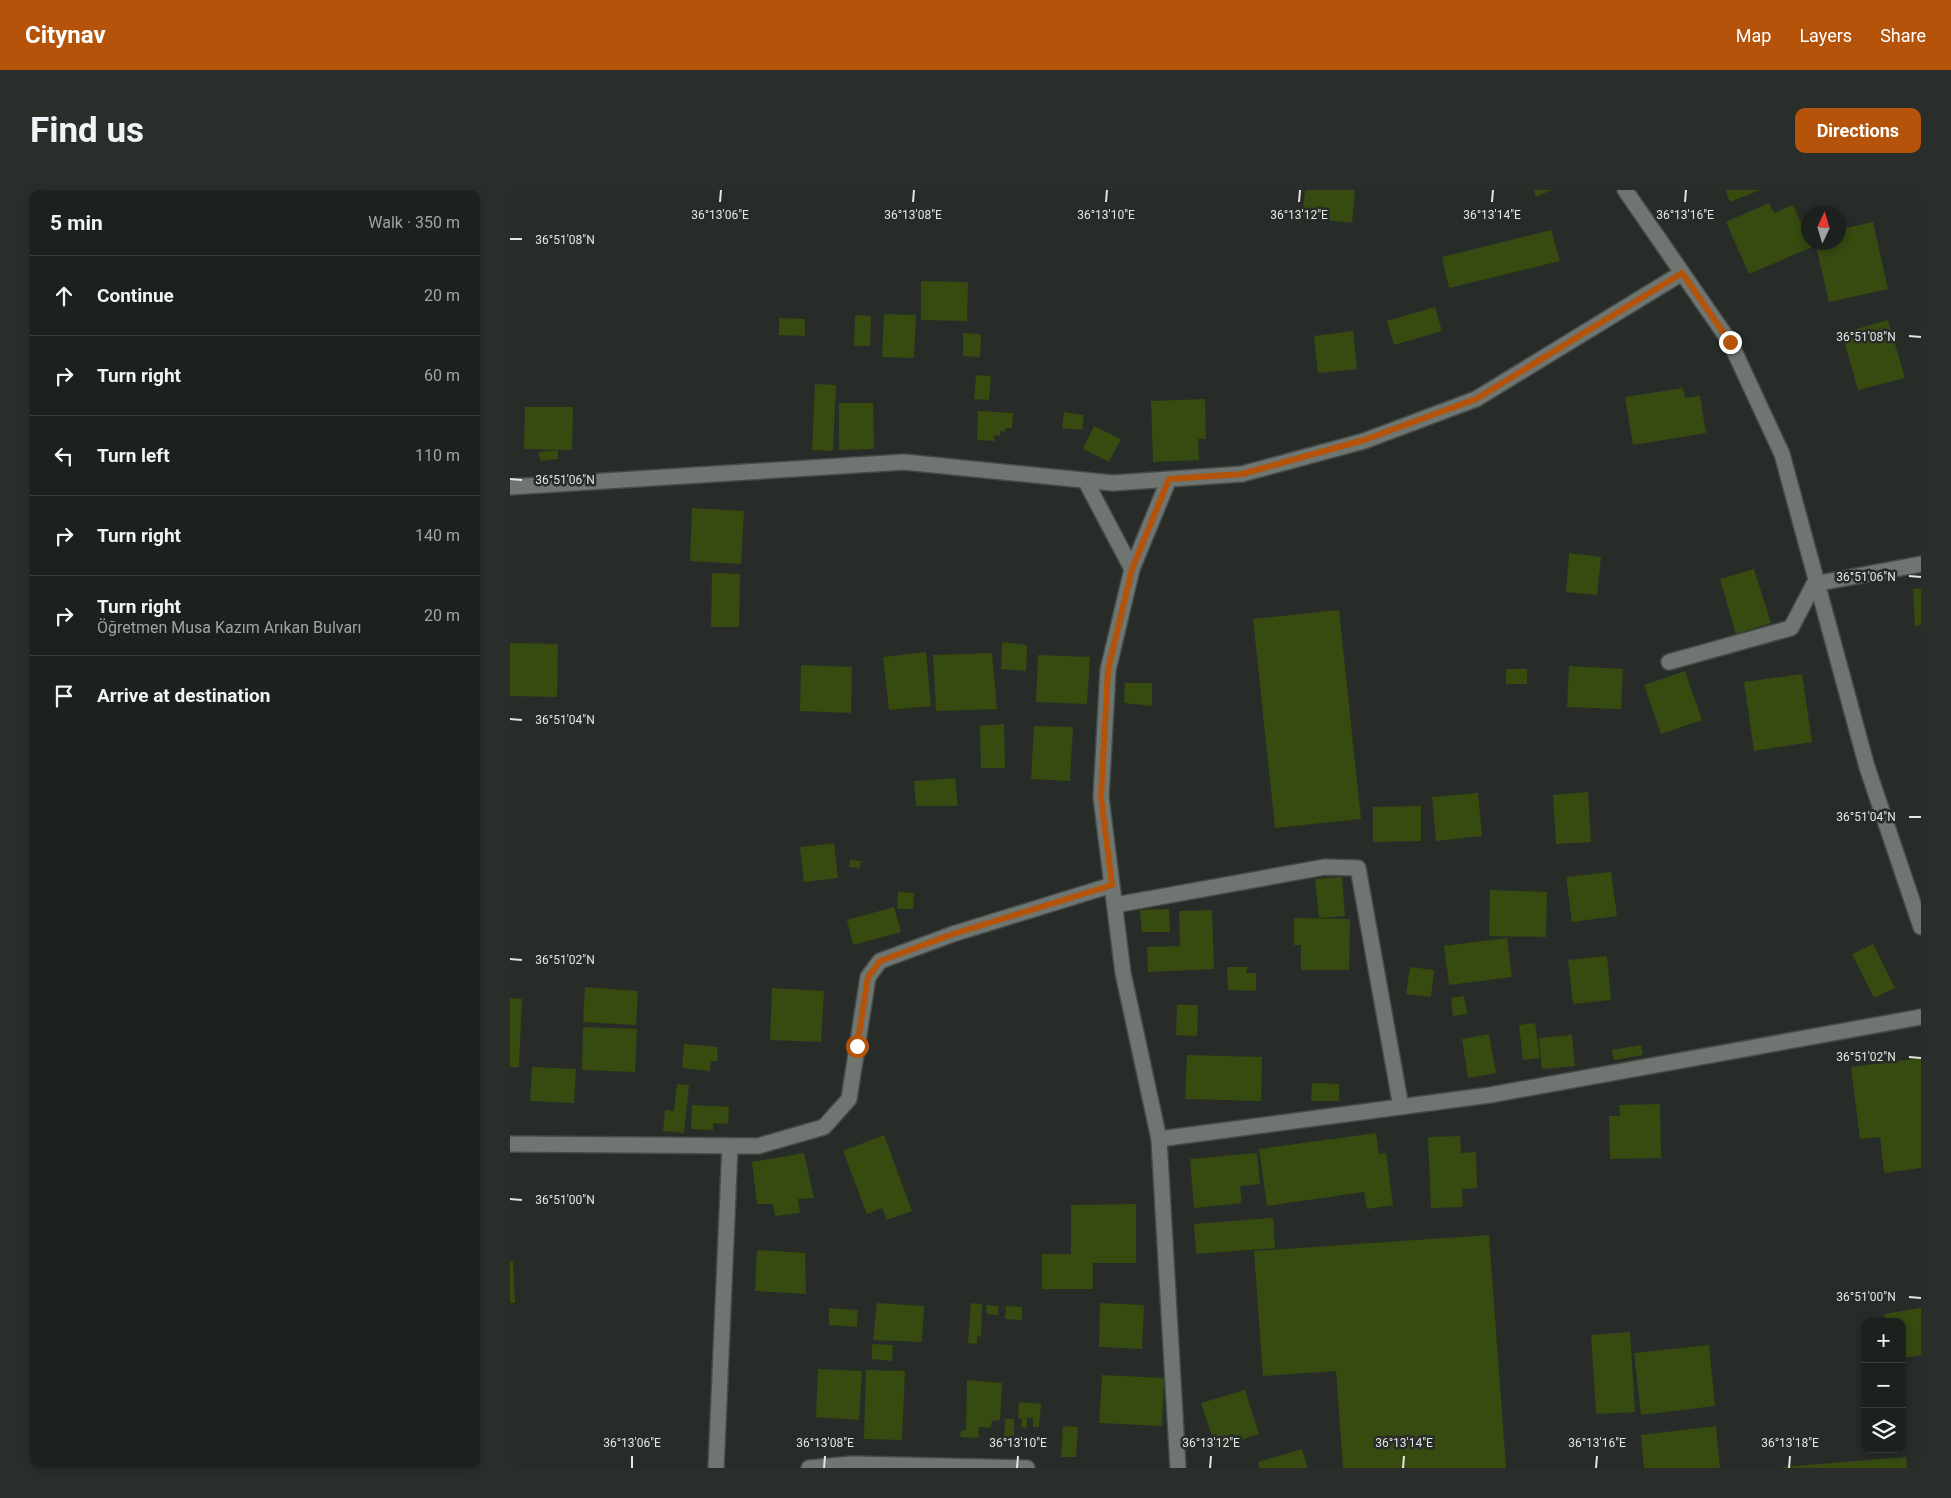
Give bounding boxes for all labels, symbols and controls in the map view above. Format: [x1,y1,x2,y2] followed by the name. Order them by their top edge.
[25,21,106,49] text: Citynav
[1736,25,1771,46] text: Map
[1799,25,1852,46] text: Layers
[1880,25,1926,46] text: Share
[1795,108,1921,153] button: Directions
[30,110,144,151] text: Find us
[1801,205,1846,250] north arrow
[691,208,749,222] text: 36°13'06"E
[884,208,942,222] text: 36°13'08"E
[1077,208,1135,222] text: 36°13'10"E
[1270,208,1328,222] text: 36°13'12"E
[1463,208,1521,222] text: 36°13'14"E
[1656,208,1714,222] text: 36°13'16"E
[50,211,103,235] text: 5 min
[368,213,460,232] text: Walk · 350 m
[535,233,595,247] text: 36°51'08"N
[50,282,78,310] icon: ahead
[97,284,174,307] text: Continue
[424,286,460,305] text: 20 m
[1836,330,1896,344] text: 36°51'08"N
[1719,331,1742,354] route end
[50,362,78,390] icon: right
[97,364,181,387] text: Turn right
[424,366,460,385] text: 60 m
[50,442,78,470] icon: left
[97,444,170,467] text: Turn left
[415,446,460,465] text: 110 m
[535,473,595,487] text: 36°51'06"N
[50,522,78,550] icon: right
[97,524,181,547] text: Turn right
[415,526,460,545] text: 140 m
[1836,570,1896,584] text: 36°51'06"N
[97,595,181,618] text: Turn right
[50,602,78,630] icon: right
[424,606,460,625] text: 20 m
[97,618,362,637] text: Öğretmen Musa Kazım Arıkan Bulvarı
[50,682,78,710] icon: arrive
[97,684,270,707] text: Arrive at destination
[535,713,595,727] text: 36°51'04"N
[1836,810,1896,824] text: 36°51'04"N
[535,953,595,967] text: 36°51'02"N
[846,1035,869,1058] route start
[1836,1050,1896,1064] text: 36°51'02"N
[535,1193,595,1207] text: 36°51'00"N
[1836,1290,1896,1304] text: 36°51'00"N
[1861,1318,1906,1453] map controls
[1861,1318,1906,1363] button: +
[1861,1363,1906,1408] button: −
[1861,1408,1906,1453] button: layers
[603,1436,661,1450] text: 36°13'06"E
[796,1436,854,1450] text: 36°13'08"E
[989,1436,1047,1450] text: 36°13'10"E
[1182,1436,1240,1450] text: 36°13'12"E
[1375,1436,1433,1450] text: 36°13'14"E
[1568,1436,1626,1450] text: 36°13'16"E
[1761,1436,1819,1450] text: 36°13'18"E

